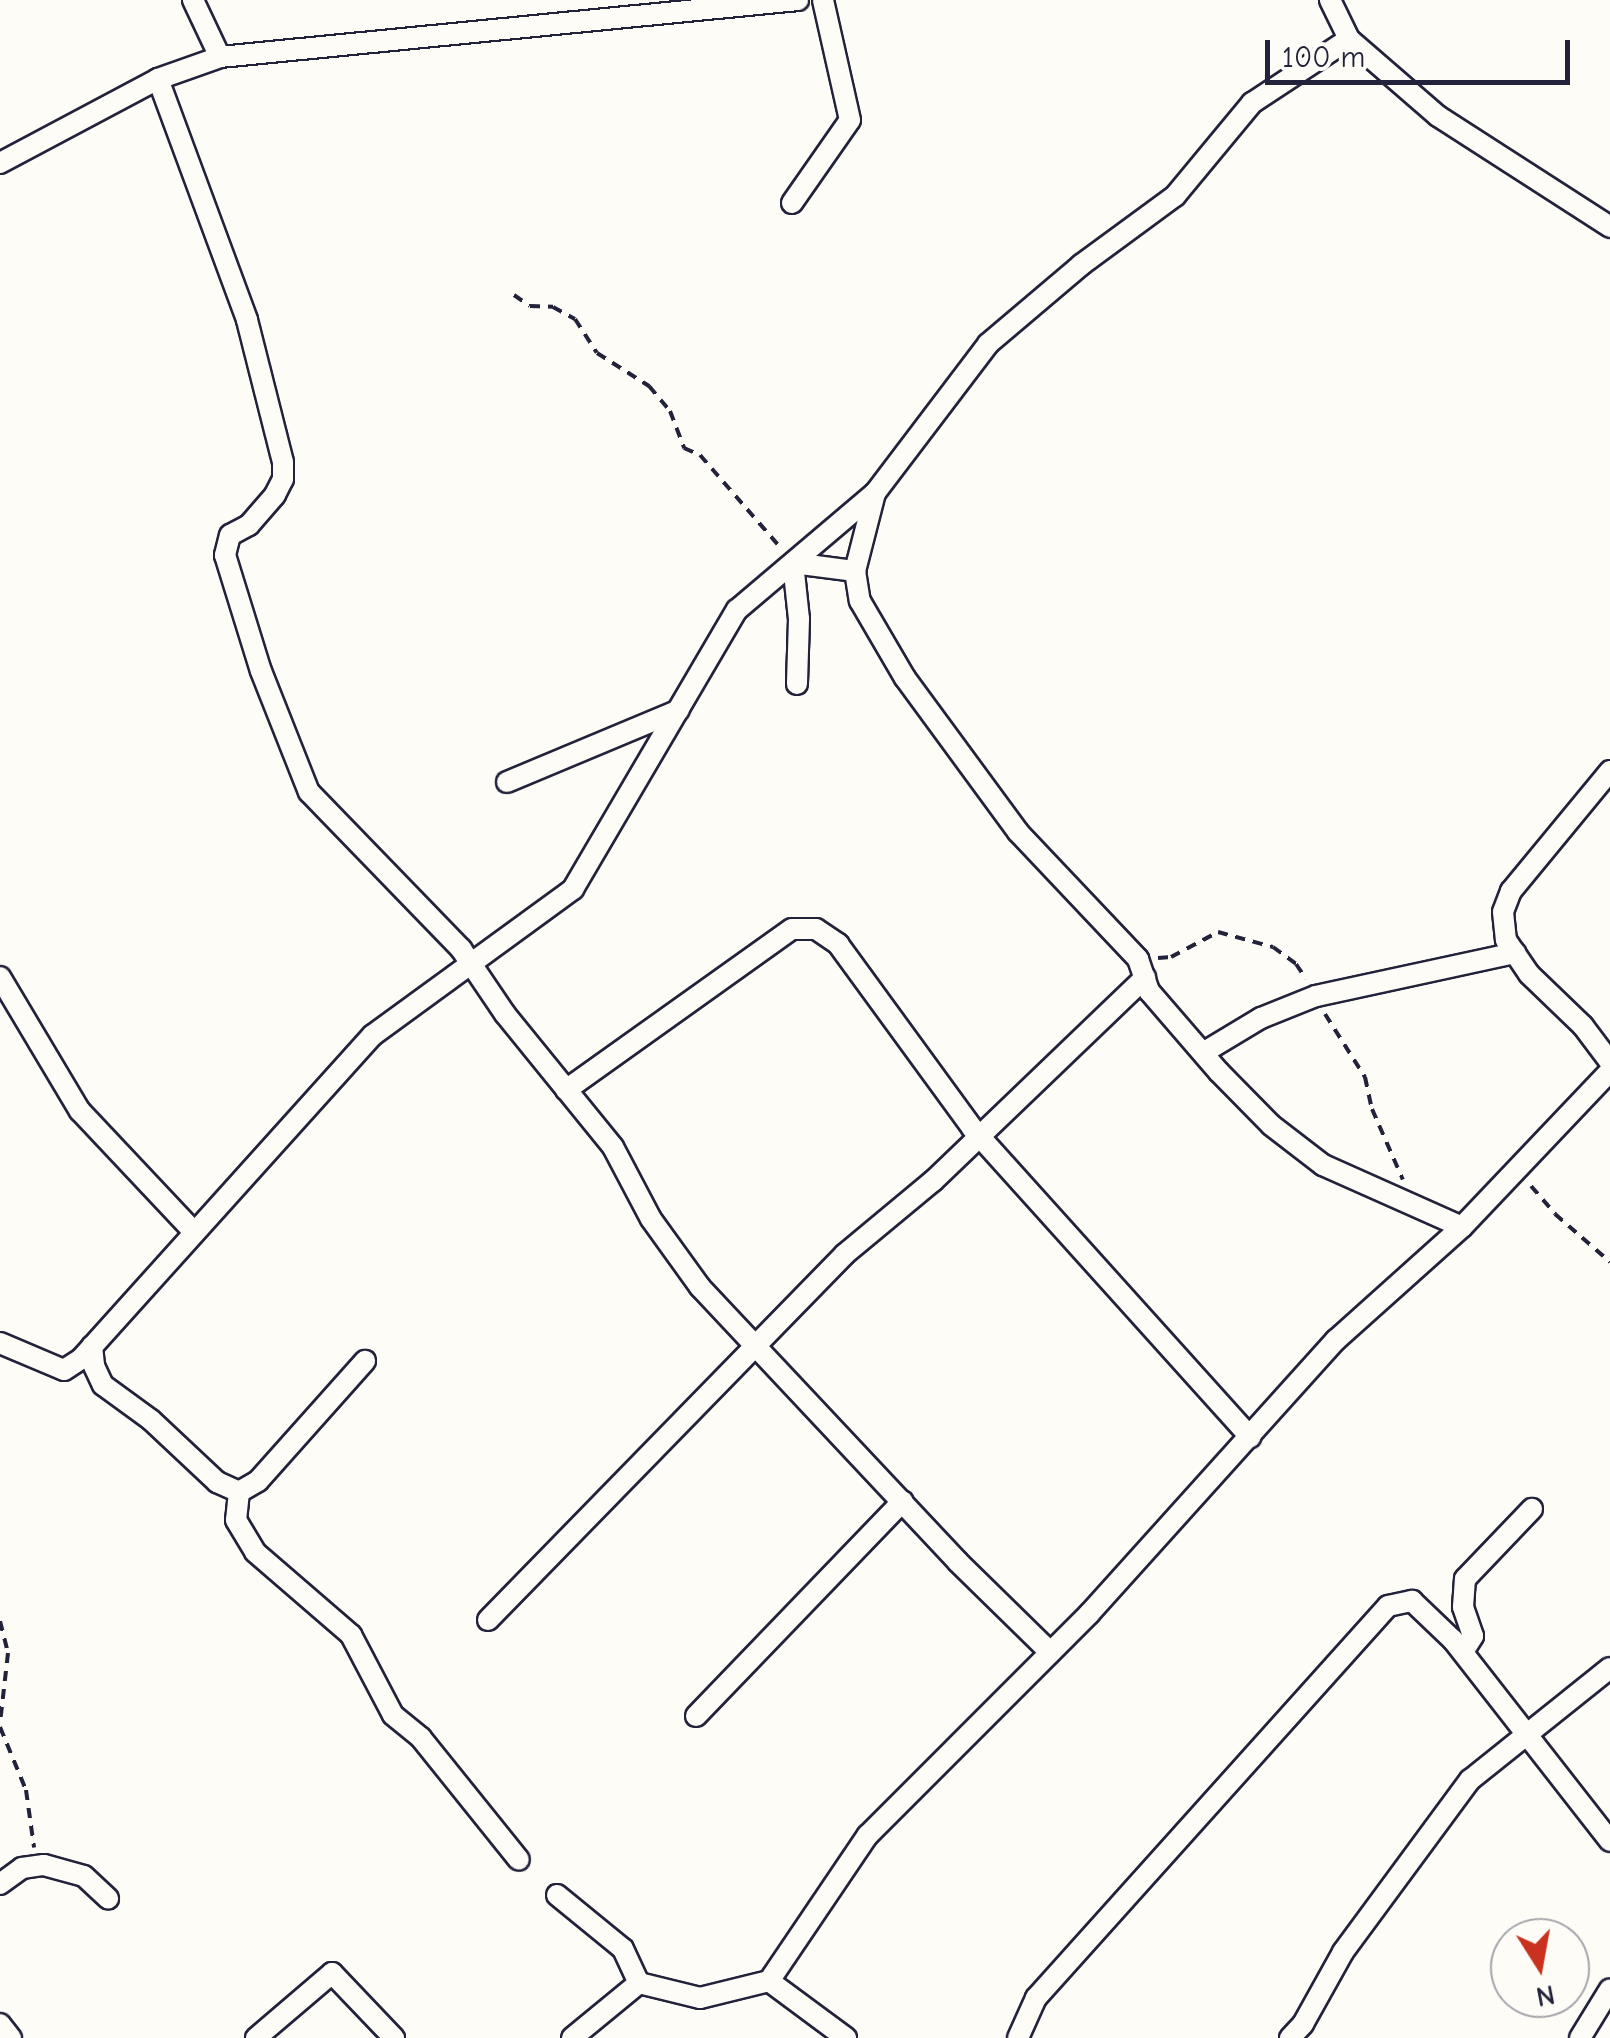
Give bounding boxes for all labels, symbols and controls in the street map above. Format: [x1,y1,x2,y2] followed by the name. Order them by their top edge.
[1270,20,1575,82] scale bar
[1282,40,1365,75] text: 100 m
[1490,1918,1590,2018] north arrow
[1533,1978,1557,2013] text: N

